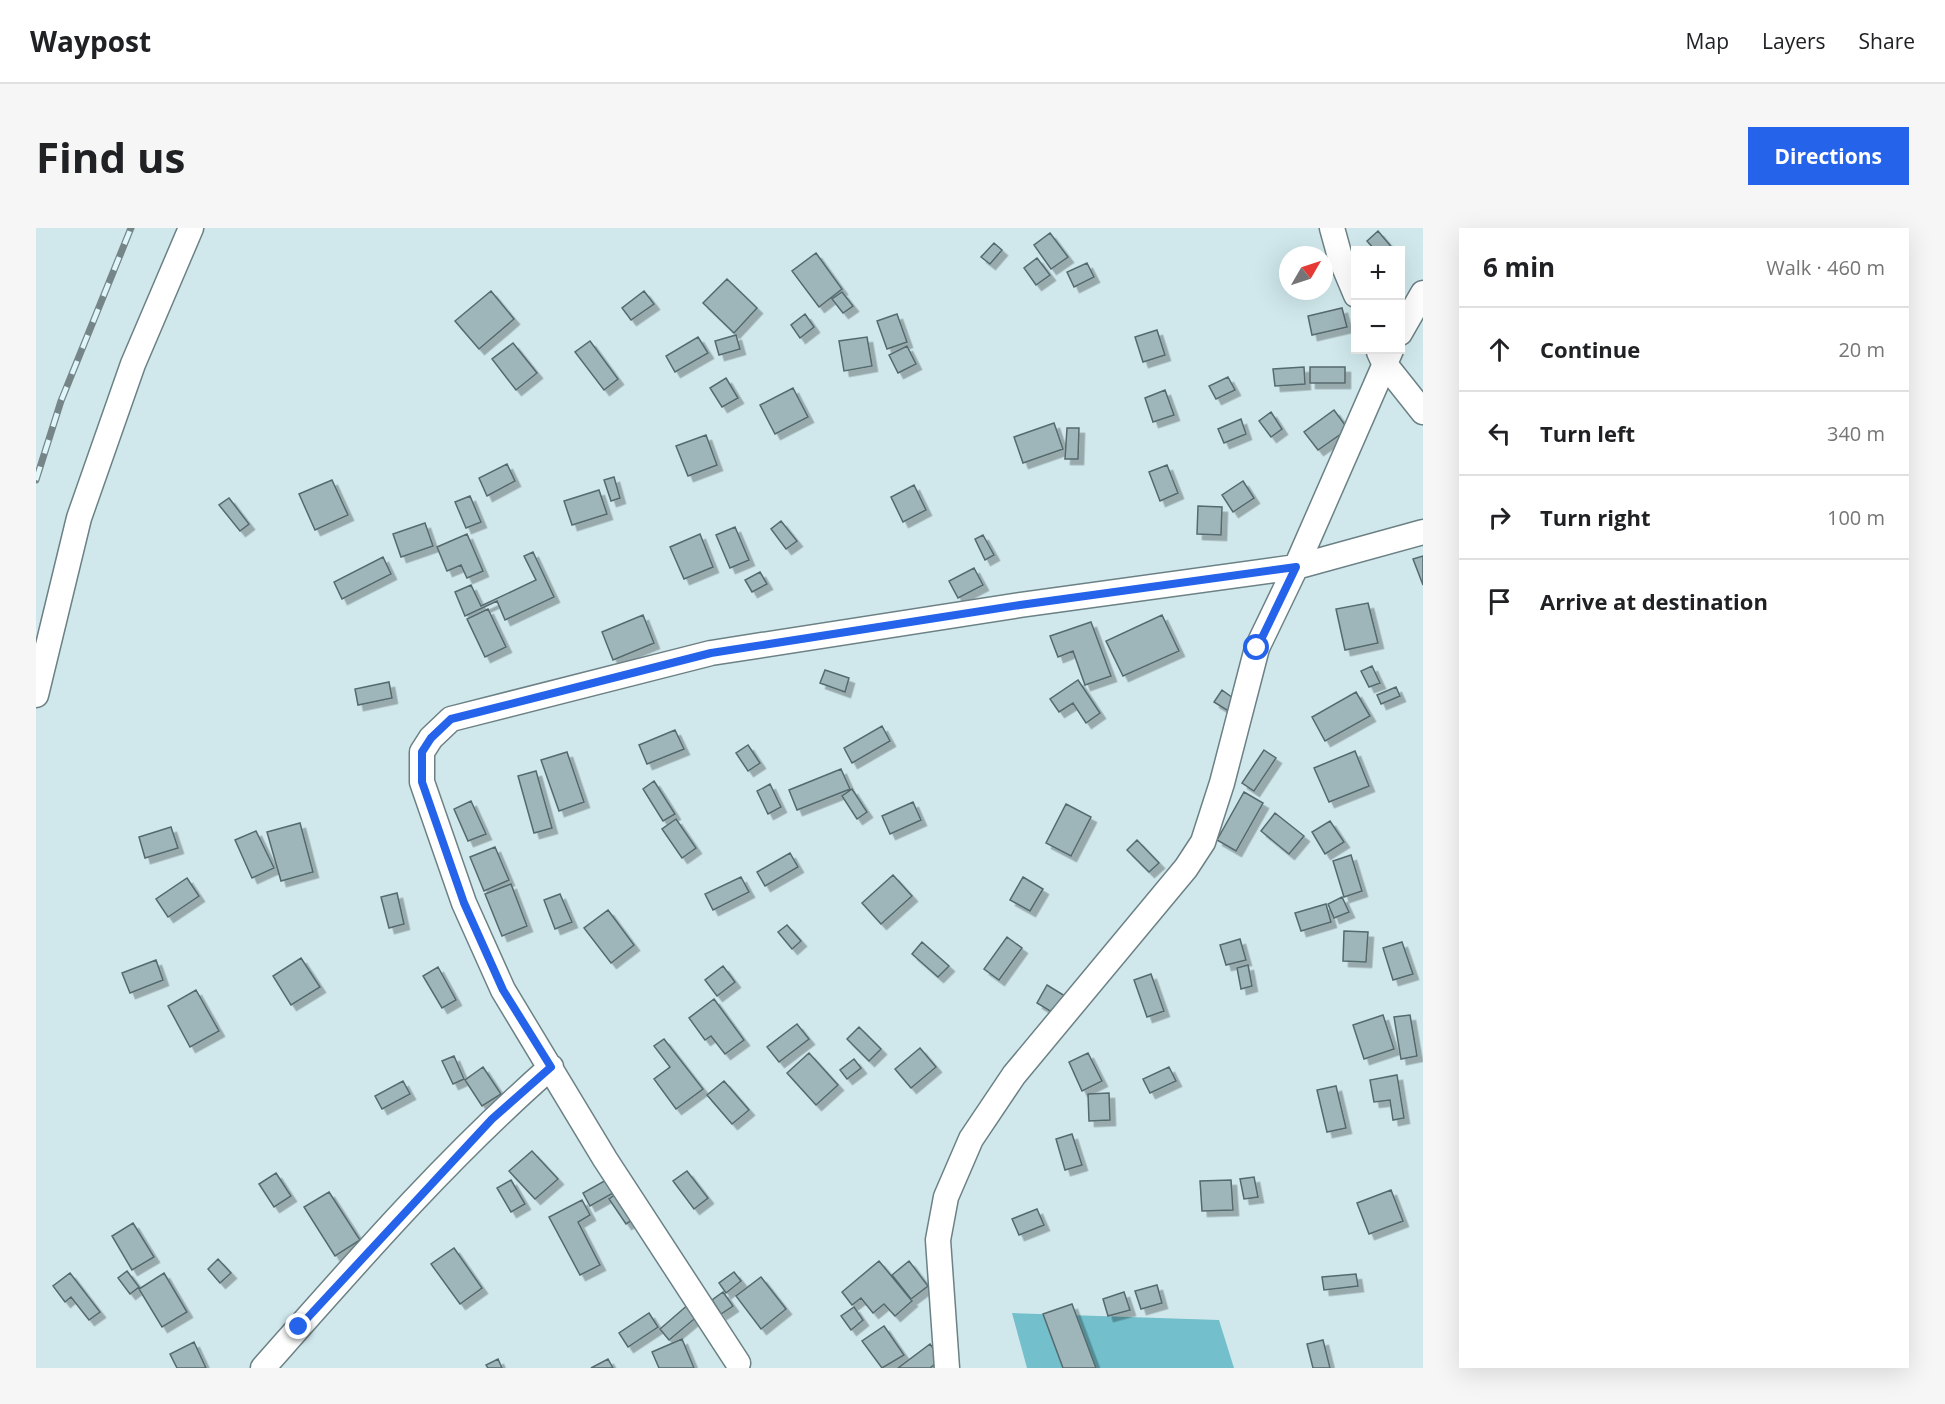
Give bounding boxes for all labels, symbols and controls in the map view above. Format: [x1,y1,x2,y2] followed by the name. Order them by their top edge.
[30,22,151,60] text: Waypost
[1686,27,1729,55] text: Map
[1762,27,1826,55] text: Layers
[1859,27,1915,55] text: Share
[1748,127,1909,185] button: Directions
[36,128,185,185] text: Find us
[1279,246,1333,300] north arrow
[1351,246,1405,354] map controls
[1351,246,1405,300] button: +
[1483,249,1555,285] text: 6 min
[1766,254,1885,281] text: Walk · 460 m
[1351,300,1405,354] button: −
[1483,333,1516,366] icon: ahead
[1540,334,1640,364] text: Continue
[1838,336,1885,363] text: 20 m
[1483,417,1516,450] icon: left
[1540,418,1635,448] text: Turn left
[1827,420,1885,447] text: 340 m
[1483,501,1516,534] icon: right
[1540,502,1651,532] text: Turn right
[1827,504,1885,531] text: 100 m
[1483,585,1516,618] icon: arrive
[1540,586,1768,616] text: Arrive at destination
[1243,634,1269,660] route start
[285,1313,311,1339] route end

